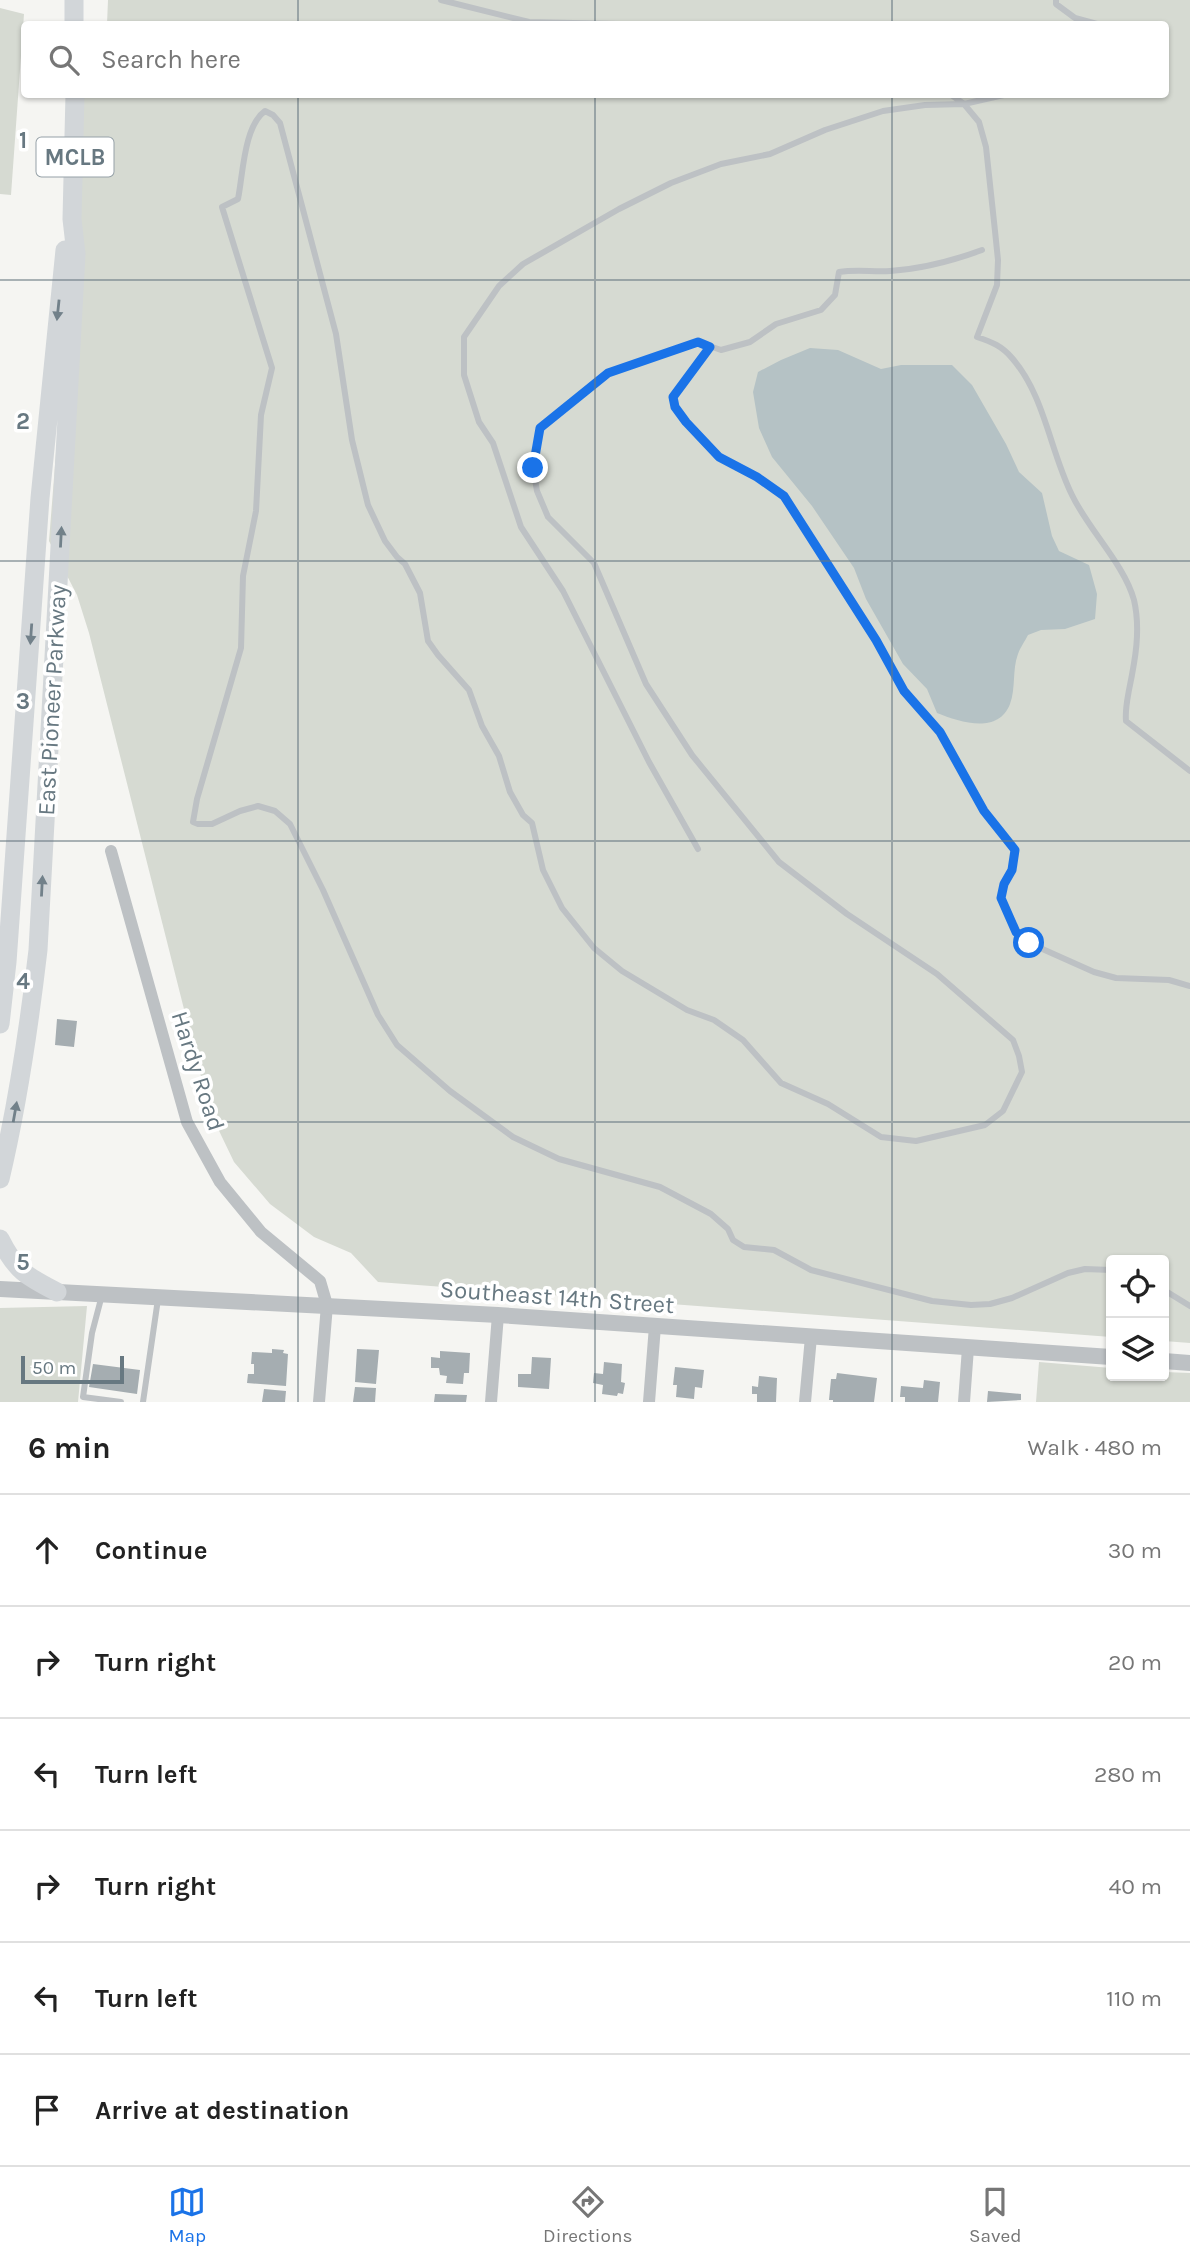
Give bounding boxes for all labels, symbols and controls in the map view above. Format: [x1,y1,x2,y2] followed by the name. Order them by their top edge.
[21,21,1169,98] search box
[45,41,83,79] icon: search
[101,44,241,75] text: Search here
[19,127,27,154] text: 1
[36,138,114,176] road number: MCLB
[52,299,63,321] one-way arrow
[16,408,30,435] text: 2
[517,452,548,483] route end
[56,526,67,548] one-way arrow
[32,584,72,816] street label: East Pioneer Parkway
[25,624,36,646] one-way arrow
[16,688,30,715] text: 3
[36,875,47,897] one-way arrow
[1013,927,1044,958] route start
[16,968,30,995] text: 4
[165,1008,231,1134] street label: Hardy Road
[10,1101,21,1123] one-way arrow
[16,1249,30,1276] text: 5
[1106,1255,1169,1381] map controls
[1106,1255,1169,1318] button: locate
[439,1275,675,1319] street label: Southeast 14th Street
[1106,1318,1169,1381] button: layers
[21,1353,124,1385] scale bar
[32,1357,76,1379] text: 50 m
[28,1430,111,1466] text: 6 min
[1027,1434,1162,1461] text: Walk · 480 m
[28,1531,66,1569] icon: ahead
[95,1535,207,1566] text: Continue
[1108,1537,1162,1564] text: 30 m
[28,1643,66,1681] icon: right
[95,1647,216,1678] text: Turn right
[1108,1649,1162,1676] text: 20 m
[28,1755,66,1793] icon: left
[95,1759,197,1790] text: Turn left
[1094,1761,1162,1788] text: 280 m
[28,1867,66,1905] icon: right
[95,1871,216,1902] text: Turn right
[1109,1873,1162,1900] text: 40 m
[28,1979,66,2017] icon: left
[95,1983,197,2014] text: Turn left
[1106,1985,1162,2012] text: 110 m
[28,2091,66,2129] icon: arrive
[95,2095,349,2126] text: Arrive at destination
[168,2183,206,2247] tab: Map
[543,2183,632,2247] tab: Directions
[969,2183,1022,2247] tab: Saved

